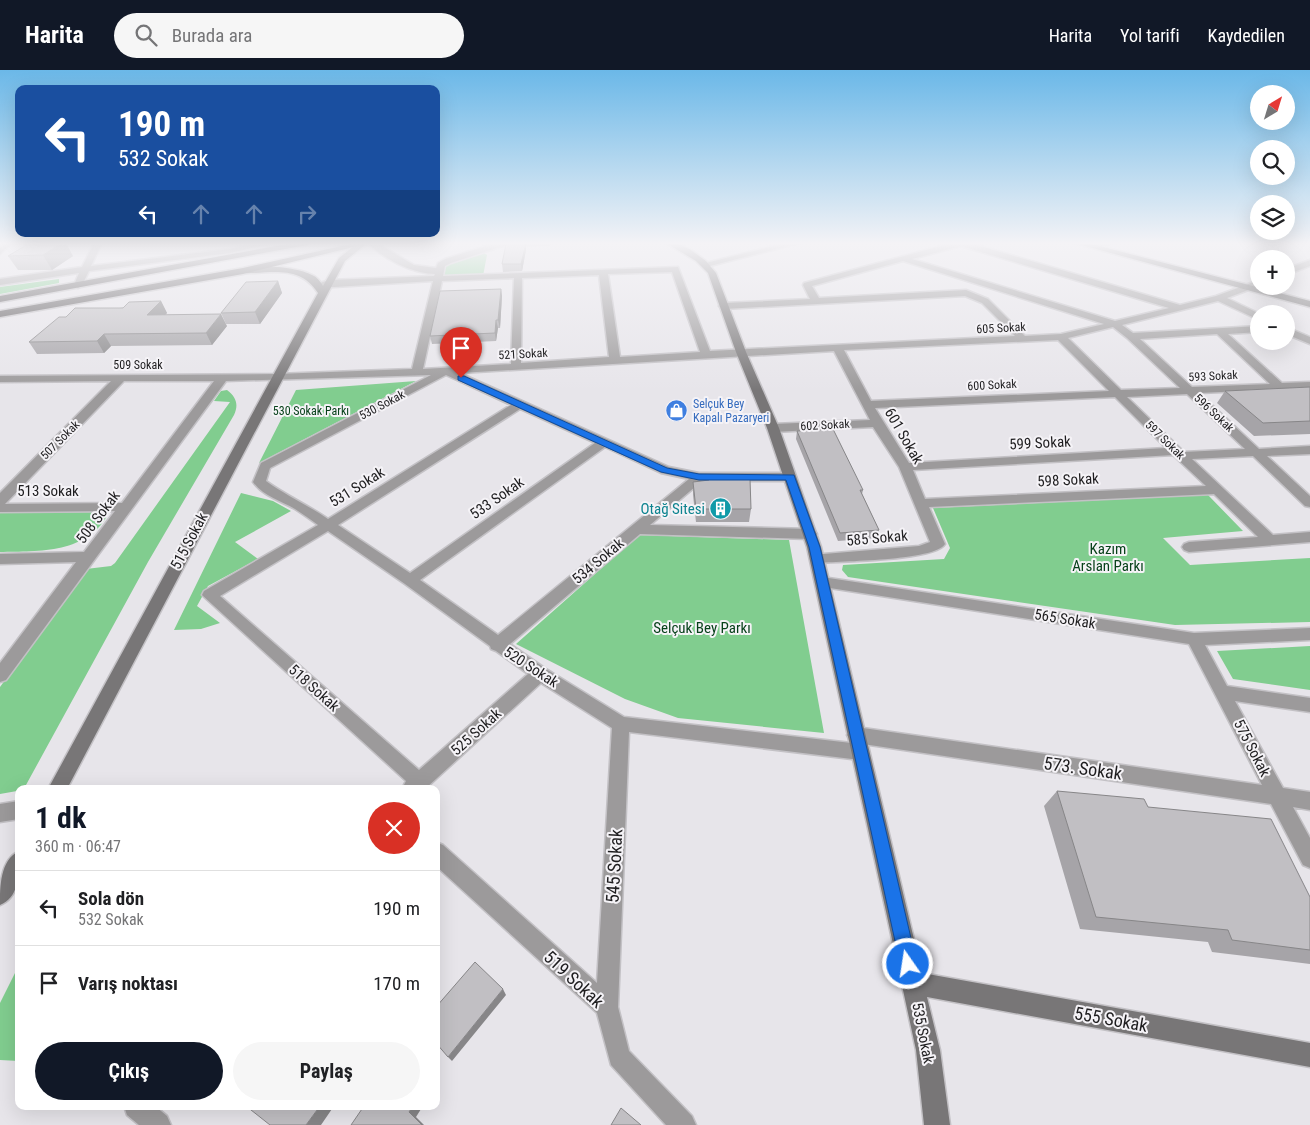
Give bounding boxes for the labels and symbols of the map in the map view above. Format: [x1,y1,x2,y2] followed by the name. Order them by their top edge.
[1250,85,1295,130] north arrow
[976,320,1027,336] street label: 605 Sokak
[440,327,482,378] pin
[498,346,549,362] street label: 521 Sokak
[113,358,163,372] street label: 509 Sokak
[1188,368,1239,384] street label: 593 Sokak
[967,377,1018,393] street label: 600 Sokak
[357,387,408,423] street label: 530 Sokak
[1191,391,1237,435] street label: 596 Sokak
[693,397,769,425] place label: Selçuk Bey Kapalı Pazaryeri
[665,399,689,423] shop icon: Selçuk Bey Kapalı Pazaryeri
[273,404,349,418] park label: 530 Sokak Parkı
[881,405,927,467] street label: 601 Sokak
[38,417,83,462] street label: 507 Sokak
[800,417,851,433] street label: 602 Sokak
[1142,418,1188,463] street label: 597 Sokak
[1009,432,1072,454] street label: 599 Sokak
[326,463,388,511] street label: 531 Sokak
[1037,469,1100,491] street label: 598 Sokak
[467,473,528,523] street label: 533 Sokak
[17,482,79,500] street label: 513 Sokak
[72,487,124,547] street label: 508 Sokak
[709,497,733,521] building icon: Otağ Sitesi
[641,500,705,518] place label: Otağ Sitesi
[167,509,212,572] street label: 515 Sokak
[845,526,909,550] street label: 585 Sokak
[569,534,628,588] street label: 534 Sokak
[1072,540,1144,575] park label: Kazım Arslan Parkı
[1033,605,1097,633] street label: 565 Sokak
[653,619,751,637] park label: Selçuk Bey Parkı
[500,643,562,691] street label: 520 Sokak
[285,661,343,715] street label: 518 Sokak
[447,705,505,759] street label: 525 Sokak
[1230,716,1274,780] street label: 575 Sokak
[1043,752,1123,784] street label: 573. Sokak
[602,828,626,904] street label: 545 Sokak
[881,937,933,989] position arrow
[540,946,608,1012] street label: 519 Sokak
[908,1001,938,1065] street label: 535 Sokak
[1073,1002,1149,1036] street label: 555 Sokak

